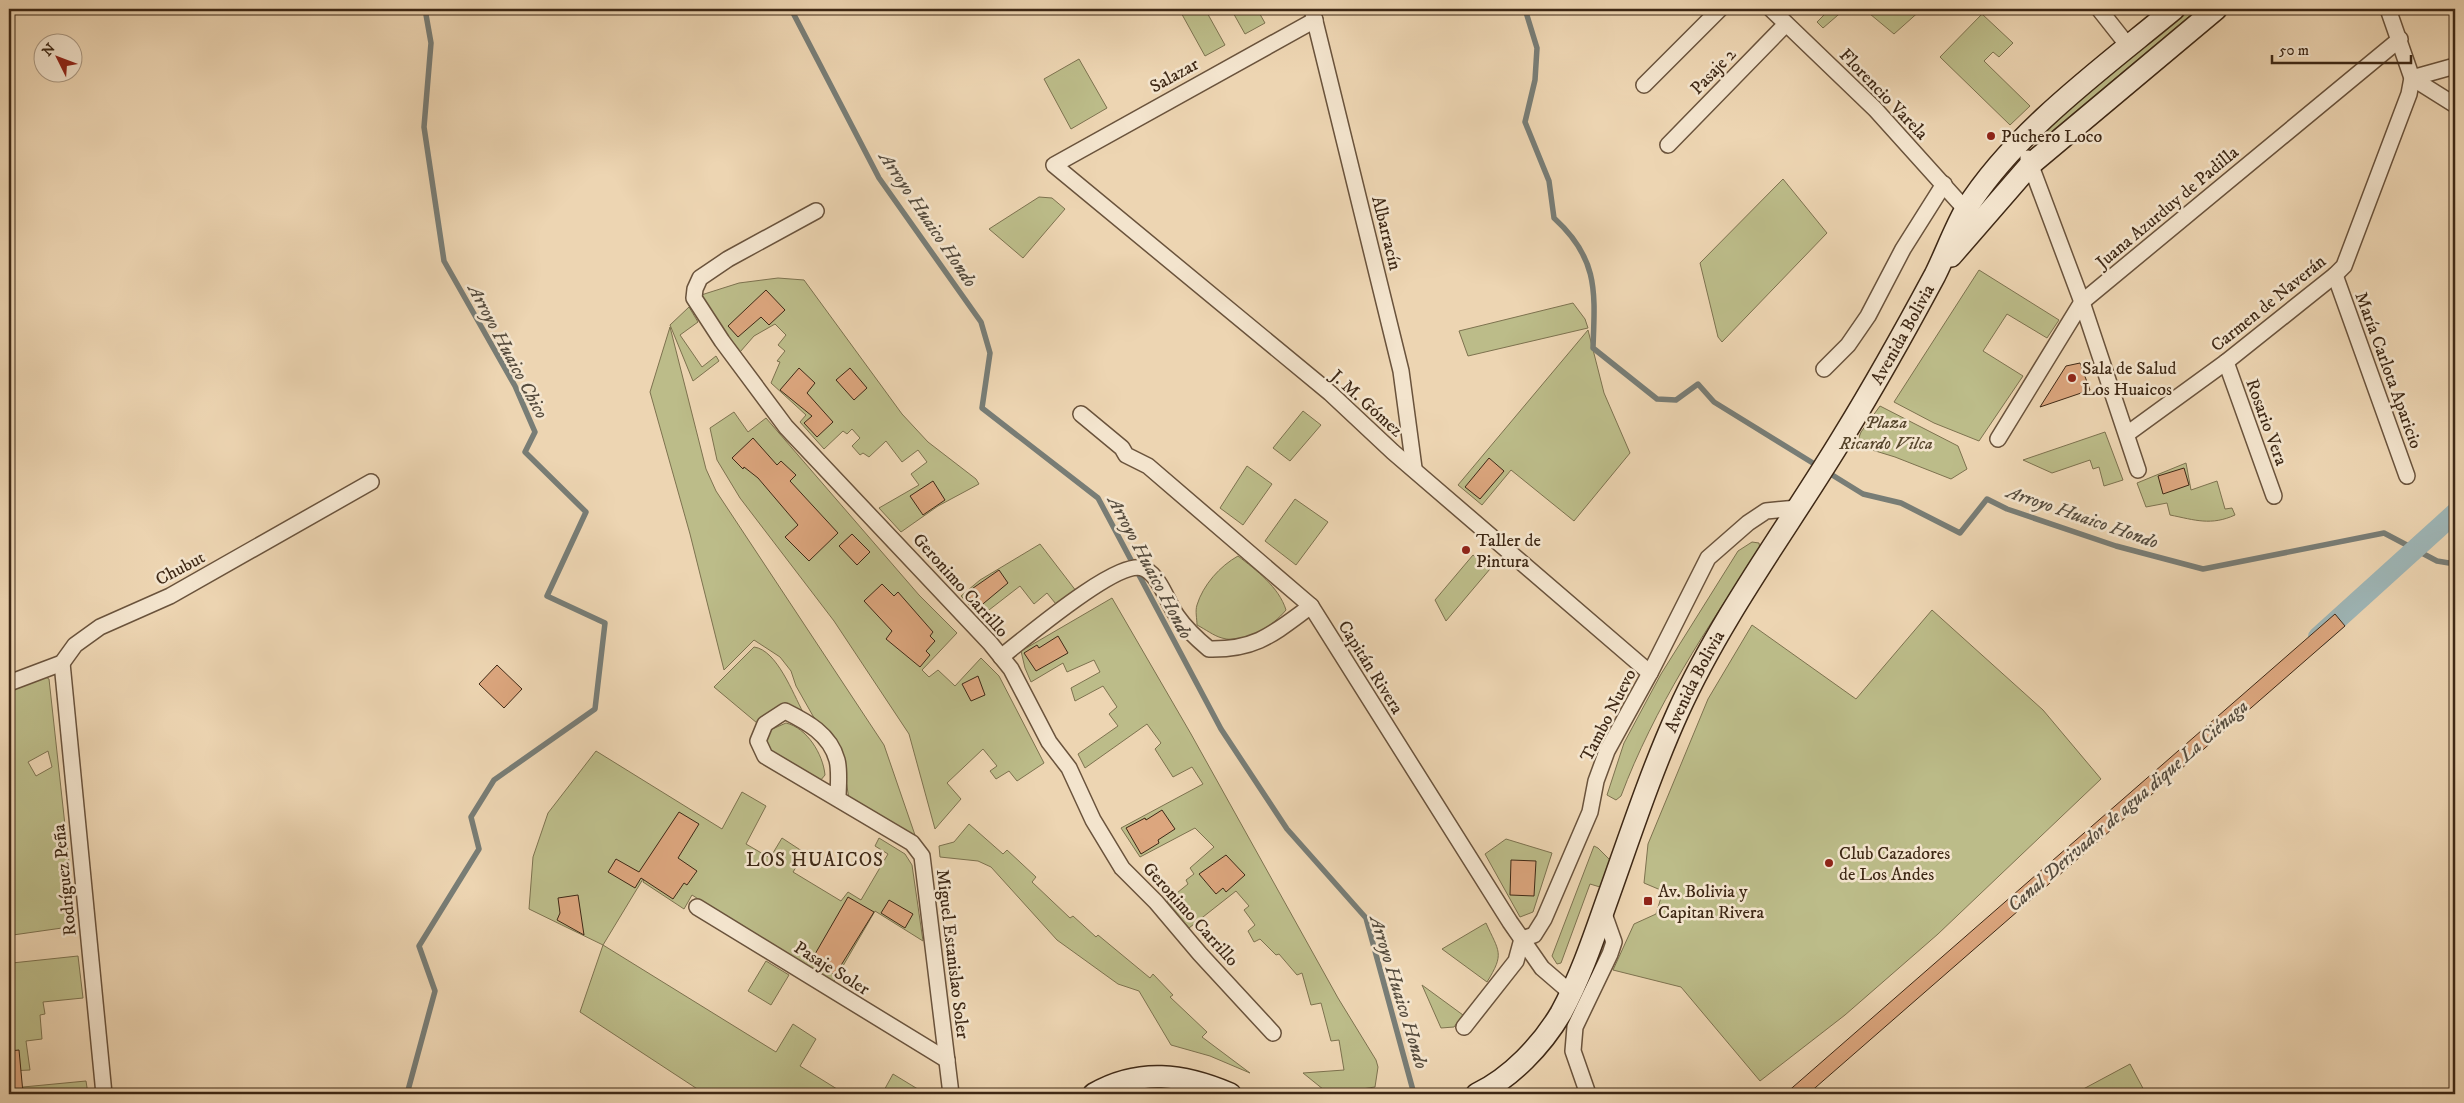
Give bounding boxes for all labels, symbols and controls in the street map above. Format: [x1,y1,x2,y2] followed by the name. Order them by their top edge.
[32,32,82,82] north arrow
[2272,32,2410,64] scale bar
[39,39,60,60] text: N
[2279,41,2309,60] text: 50 m
[1686,44,1741,100] street label: Pasaje 2
[1834,44,1933,145] street label: Florencio Varela
[1146,53,1203,98] street label: Salazar
[2001,126,2103,148] place label: Puchero Loco
[1985,130,1997,142] marker: Puchero Loco
[2090,142,2244,275] street label: Juana Azurduy de Padilla
[873,146,982,292] water label: Arroyo Huaico Hondo
[1366,194,1406,273] street label: Albarracín
[2207,250,2331,357] street label: Carmen de Naverán
[462,279,553,423] water label: Arroyo Huaico Chico
[1866,280,1940,389] street label: Avenida Bolivia
[2349,289,2427,452] street label: María Carlota Aparicio
[2082,358,2176,401] place label: Sala de Salud Los Huaicos
[1324,364,1407,442] street label: J. M. Gómez
[2066,372,2078,384] marker: Sala de Salud Los Huaicos
[2240,376,2292,469] street label: Rosario Vera
[1838,412,1933,455] park label: Plaza Ricardo Vilca
[2002,480,2161,554] water label: Arroyo Huaico Hondo
[1101,490,1197,643] water label: Arroyo Huaico Hondo
[908,529,1013,643] street label: Geronimo Carrillo
[1476,530,1541,573] place label: Taller de Pintura
[1460,544,1472,556] marker: Taller de Pintura
[152,547,209,591] street label: Chubut
[1333,617,1408,719] street label: Capitán Rivera
[1660,627,1730,736] street label: Avenida Bolivia
[1576,665,1642,766] street label: Tambo Nuevo
[2003,695,2254,918] water label: Canal Derivador de agua dique La Ciénaga
[48,823,82,937] street label: Rodríguez Peña
[1839,843,1950,886] place label: Club Cazadores de Los Andes
[746,849,884,872] district label: LOS HUAICOS
[1823,857,1835,869] marker: Club Cazadores de Los Andes
[1138,858,1243,972] street label: Geronimo Carrillo
[931,868,973,1041] street label: Miguel Estanislao Soler
[1658,881,1765,924] place label: Av. Bolivia y Capitan Rivera
[1642,895,1654,907] marker: Av. Bolivia y Capitan Rivera
[1364,911,1433,1072] water label: Arroyo Huaico Hondo
[790,937,874,1001] street label: Pasaje Soler

